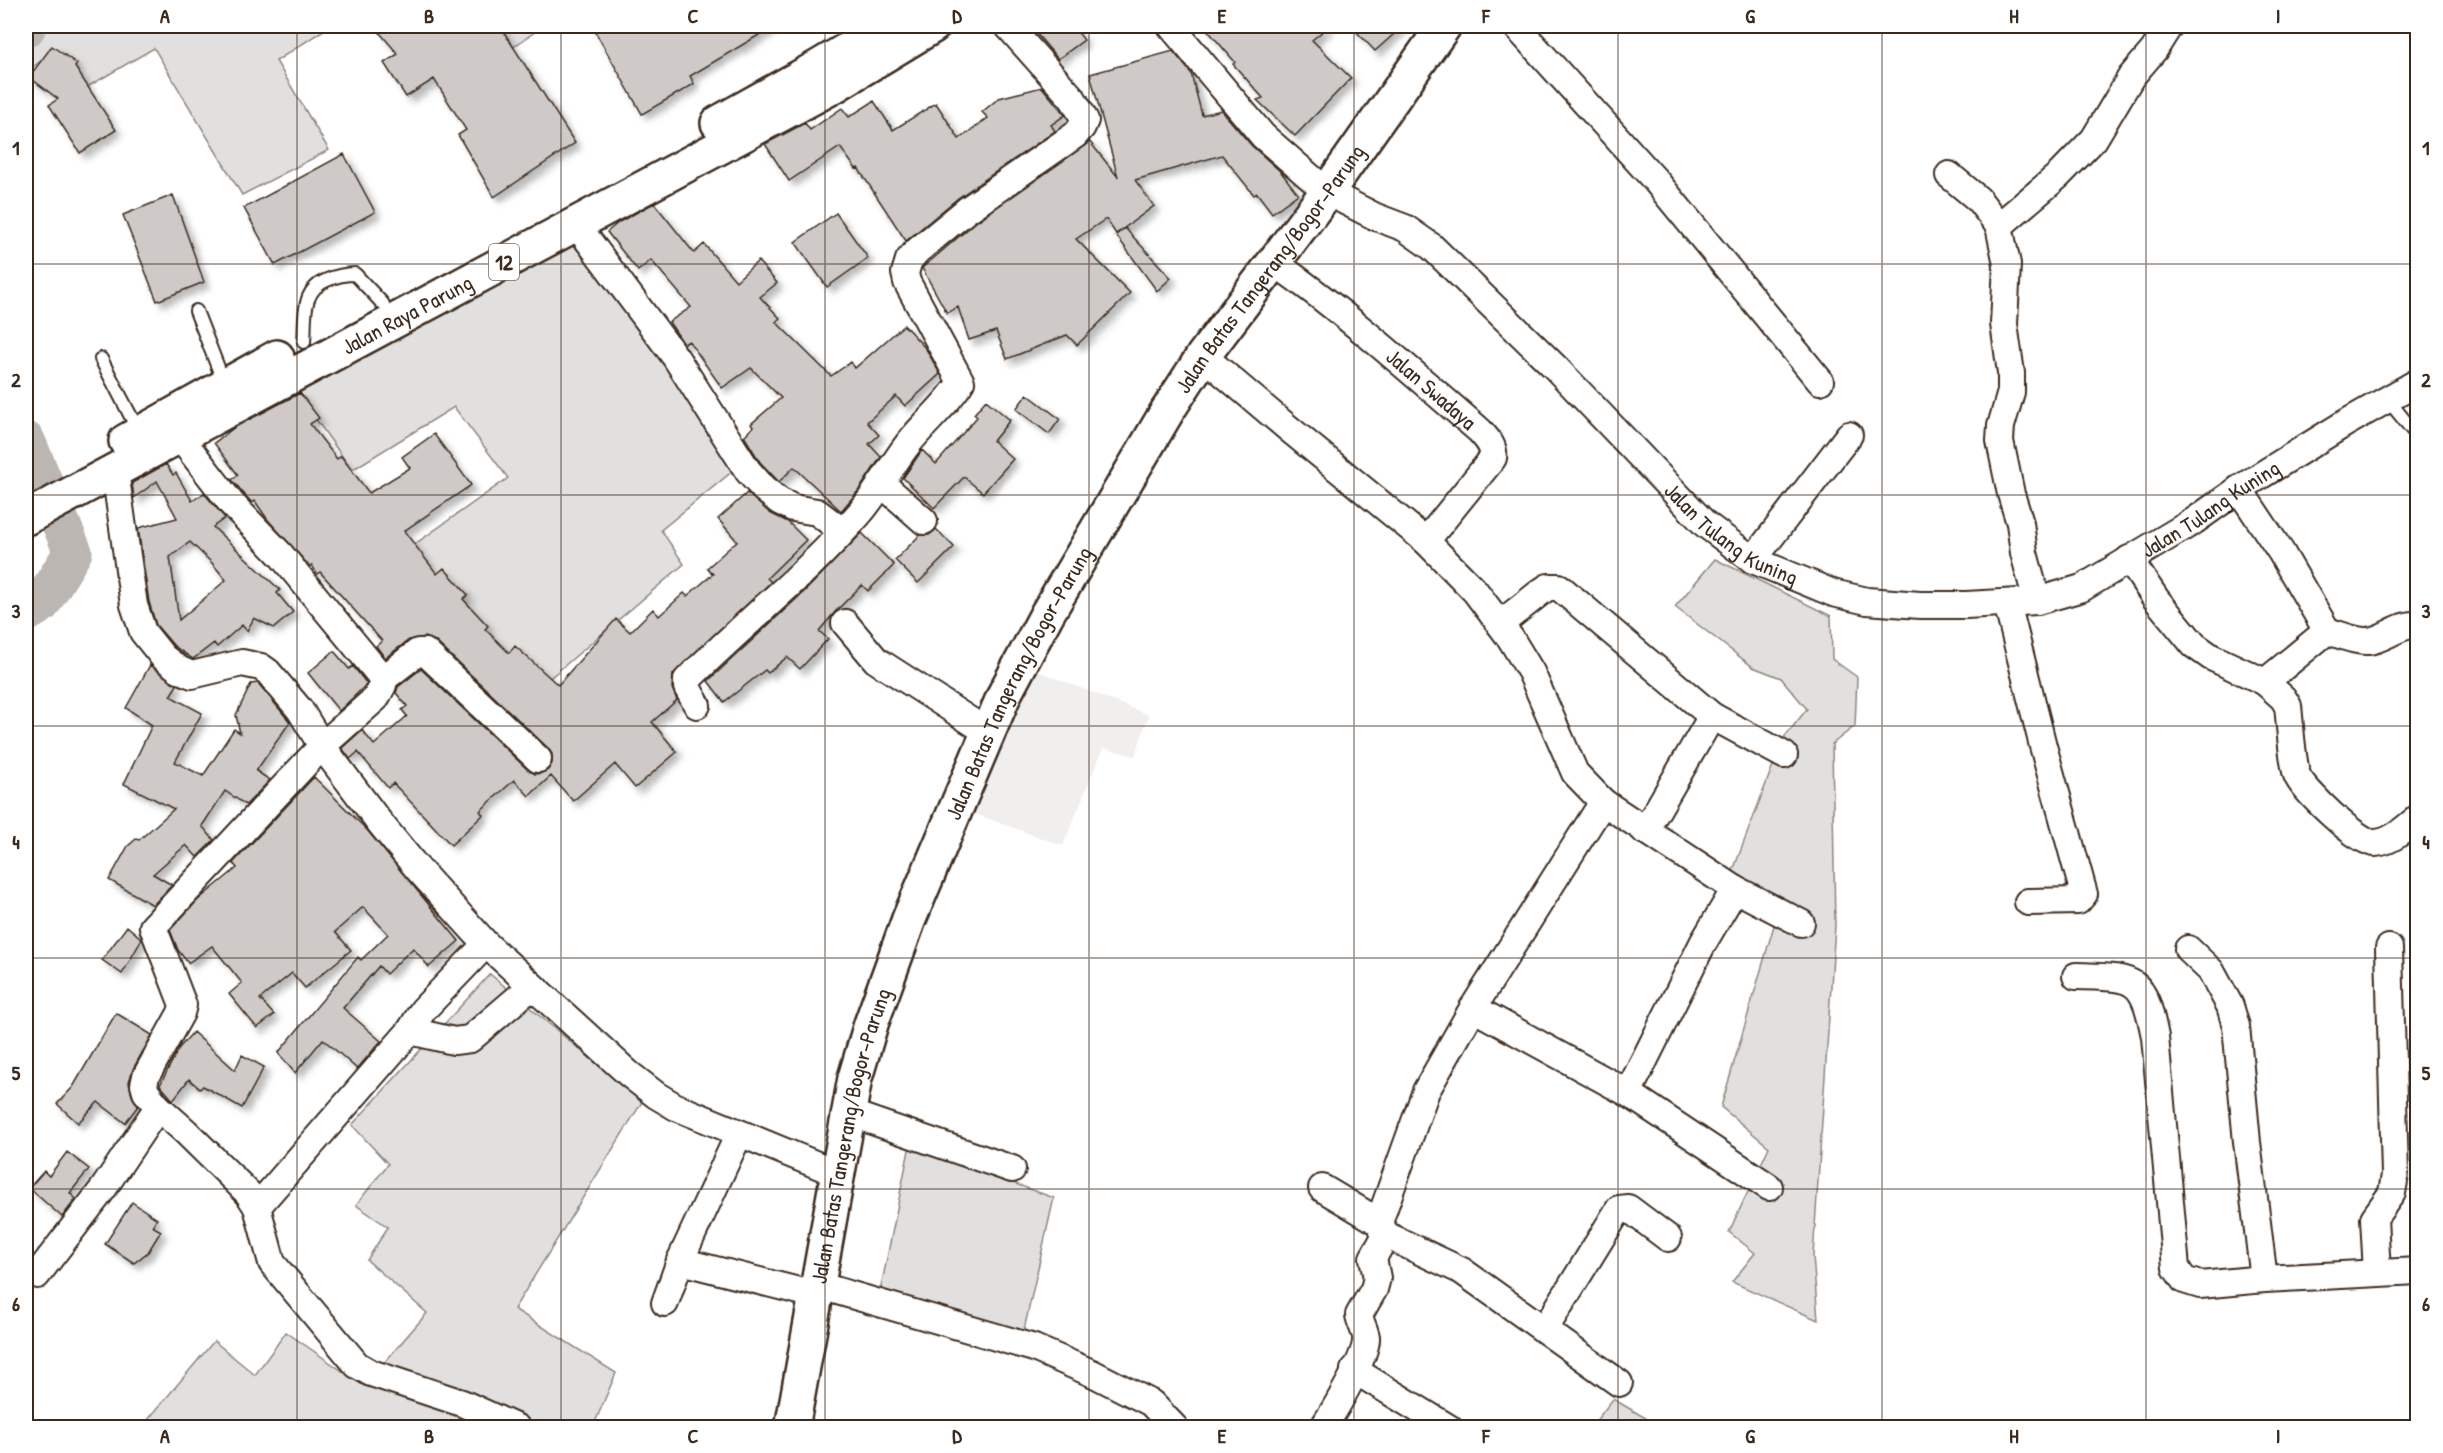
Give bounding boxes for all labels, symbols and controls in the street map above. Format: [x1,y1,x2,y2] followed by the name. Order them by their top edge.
[160,2,170,29] text: A
[424,2,434,29] text: B
[688,2,699,29] text: C
[952,2,962,29] text: D
[1218,2,1227,29] text: E
[1481,2,1491,29] text: F
[1745,2,1755,29] text: G
[2009,2,2019,29] text: H
[2276,2,2280,29] text: I
[12,134,20,161] text: 1
[2422,134,2430,161] text: 1
[1168,138,1371,399] street label: Jalan Batas Tangerang/Bogor–Parung
[489,244,519,280] road number: 12
[336,267,478,362] street label: Jalan Raya Parung
[1380,342,1483,437] street label: Jalan Swadaya
[11,366,21,393] text: 2
[2421,366,2431,393] text: 2
[2135,453,2285,564] street label: Jalan Tulang Kuning
[1658,476,1803,592] street label: Jalan Tulang Kuning
[938,541,1099,824] street label: Jalan Batas Tangerang/Bogor–Parung
[12,597,21,624] text: 3
[2422,597,2431,624] text: 3
[12,828,20,855] text: 4
[2422,828,2430,855] text: 4
[803,984,898,1286] street label: Jalan Batas Tangerang/Bogor–Parung
[12,1059,21,1086] text: 5
[2422,1059,2431,1086] text: 5
[12,1290,20,1317] text: 6
[2422,1290,2430,1317] text: 6
[160,1422,170,1449] text: A
[424,1422,434,1449] text: B
[688,1422,699,1449] text: C
[952,1422,962,1449] text: D
[1218,1422,1227,1449] text: E
[1481,1422,1491,1449] text: F
[1745,1422,1755,1449] text: G
[2009,1422,2019,1449] text: H
[2276,1422,2280,1449] text: I

